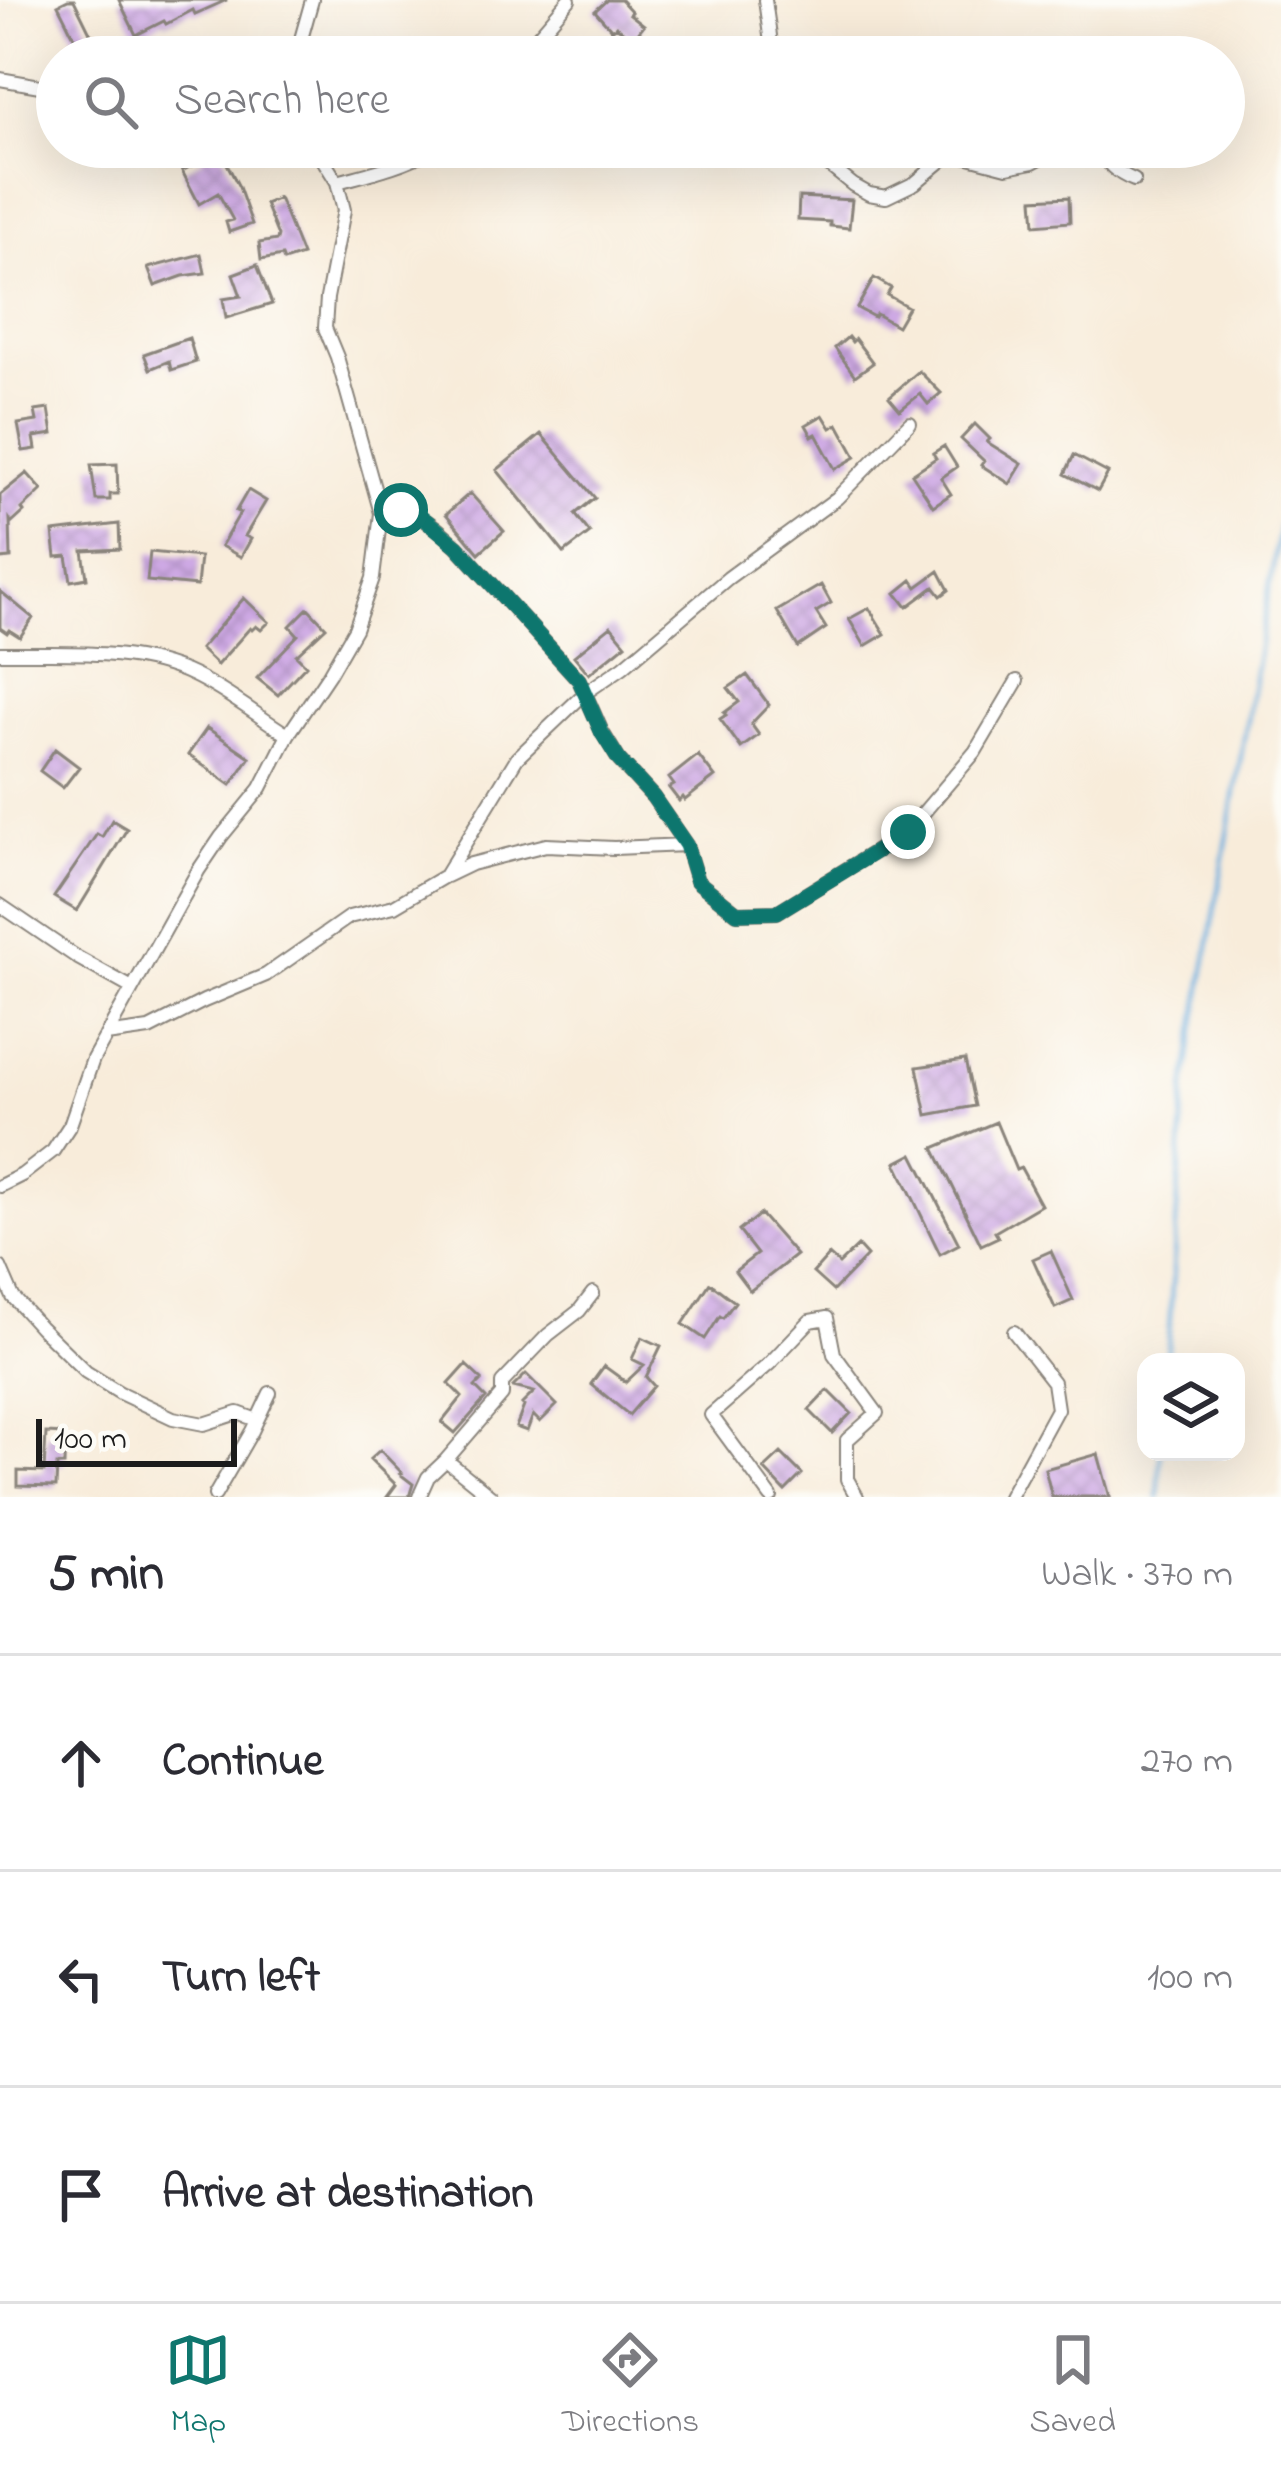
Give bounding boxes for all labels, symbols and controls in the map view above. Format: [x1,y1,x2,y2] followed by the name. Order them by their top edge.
[36,36,1245,168] search box
[78,69,144,135] icon: search
[174,69,390,135] text: Search here
[374,483,428,537] route start
[881,805,935,859] route end
[1137,1353,1245,1461] map controls
[1137,1353,1245,1461] button: layers
[36,1413,237,1466] scale bar
[54,1416,127,1464] text: 100 m
[48,1538,164,1613] text: 5 min
[1041,1547,1233,1604] text: Walk · 370 m
[48,1730,114,1796] icon: ahead
[162,1730,323,1796] text: Continue
[1141,1734,1233,1791] text: 270 m
[48,1946,114,2012] icon: left
[162,1946,320,2012] text: Turn left
[1147,1950,1233,2007] text: 100 m
[48,2162,114,2228] icon: arrive
[162,2162,533,2228] text: Arrive at destination
[165,2327,231,2447] tab: Map
[562,2327,699,2447] tab: Directions
[1030,2327,1116,2447] tab: Saved

